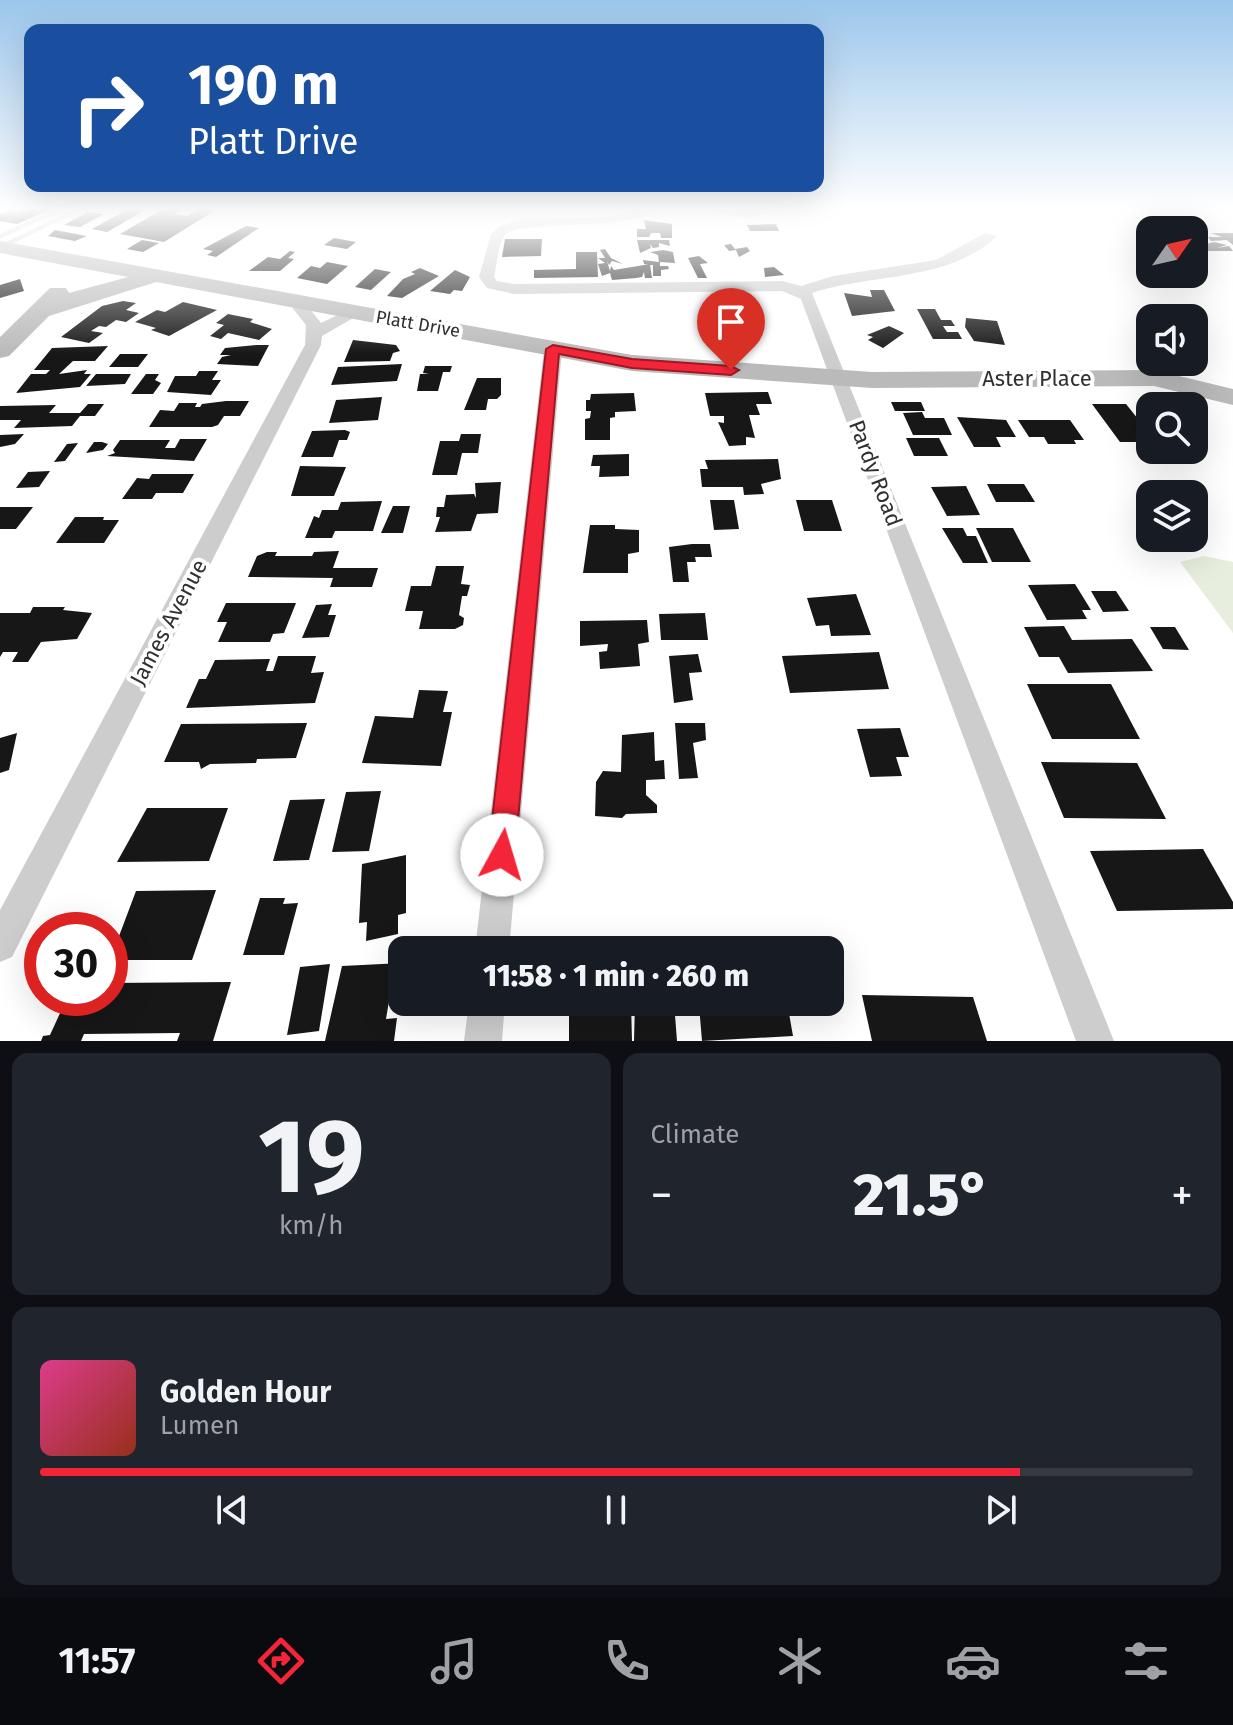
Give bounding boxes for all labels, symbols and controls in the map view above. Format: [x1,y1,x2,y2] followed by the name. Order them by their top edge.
[188,52,339,119] text: 190 m
[56,56,160,160] icon: right
[188,120,358,164] text: Platt Drive
[1136,216,1208,288] north arrow
[1136,216,1208,552] map controls
[697,288,765,370] pin
[709,300,753,344] icon: arrive
[1136,304,1208,376] button: sound
[374,306,462,342] street label: Platt Drive
[982,365,1092,392] street label: Aster Place
[1136,392,1208,464] button: search
[843,416,908,530] street label: Pardy Road
[1136,480,1208,552] button: layers
[124,555,213,690] street label: James Avenue
[460,813,544,897] position arrow
[24,912,128,1016] speed limit sign: 30
[483,958,749,994] text: 11:58 · 1 min · 260 m
[258,1095,365,1220] text: 19
[651,1119,739,1150] text: Climate
[853,1159,990,1231] text: 21.5°
[651,1169,673,1222] text: −
[1171,1169,1193,1222] text: +
[279,1210,343,1241] text: km/h
[160,1374,331,1410] text: Golden Hour
[160,1410,239,1441] text: Lumen
[210,1488,254,1532] icon: previous
[594,1488,638,1532] icon: pause
[979,1488,1023,1532] icon: next
[253,1633,309,1689] icon: directions
[426,1633,482,1689] icon: music
[599,1633,655,1689] icon: phone
[772,1633,828,1689] icon: climate
[945,1633,1001,1689] icon: car
[1118,1633,1174,1689] icon: filters
[59,1639,135,1683] text: 11:57

